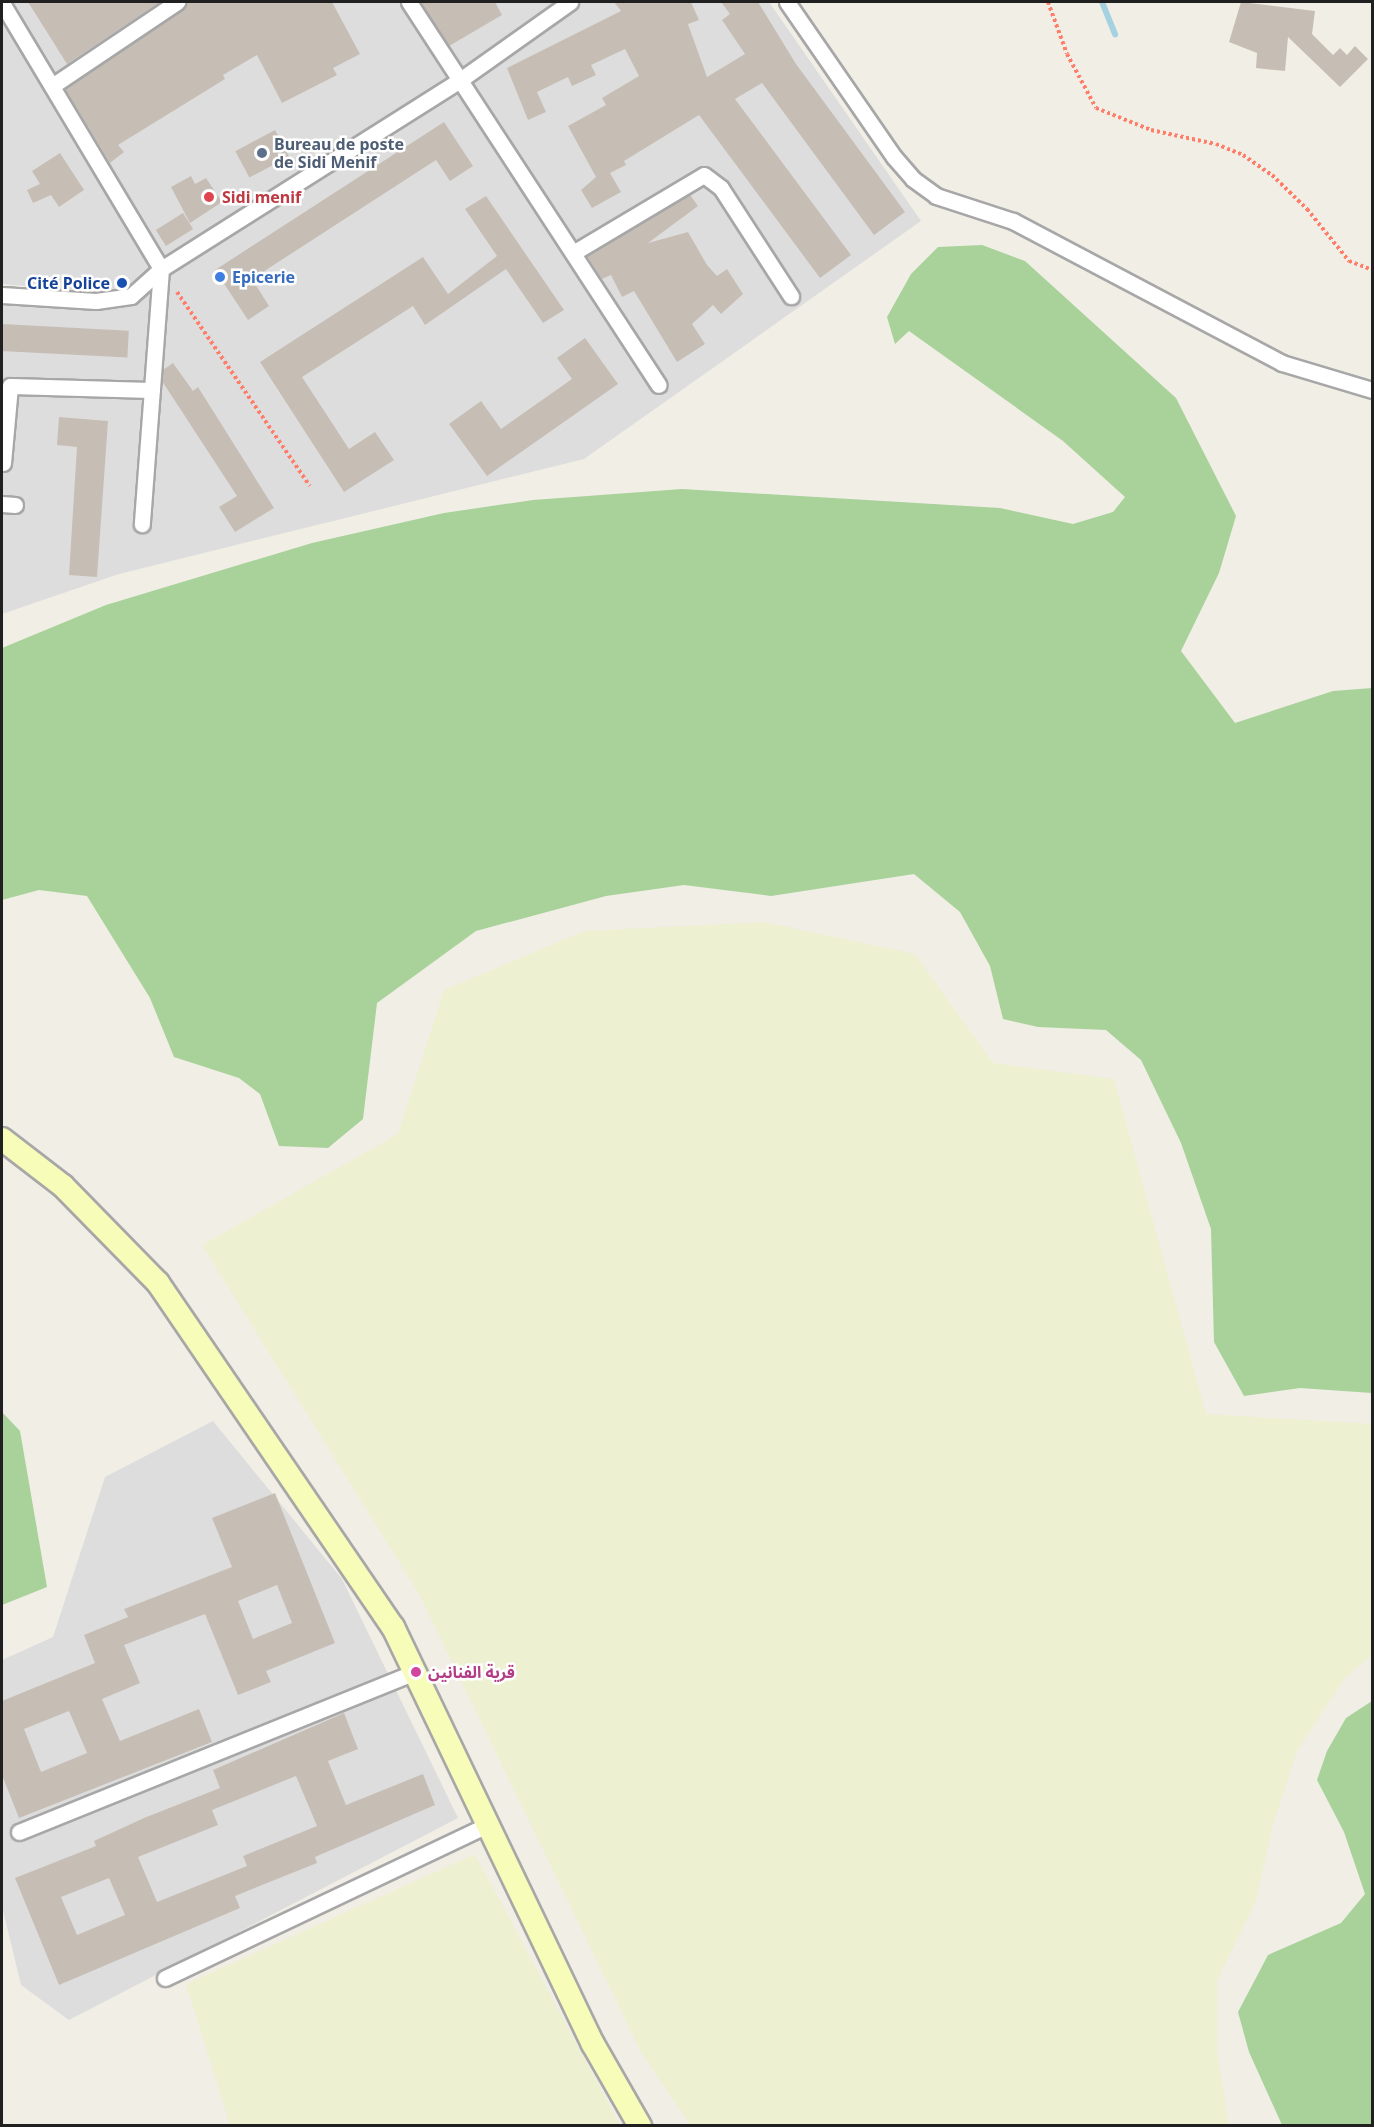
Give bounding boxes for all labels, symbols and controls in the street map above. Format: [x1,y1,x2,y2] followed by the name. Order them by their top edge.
[274,134,404,172] place label: Bureau de poste de Sidi Menif
[255,146,269,160] marker: Bureau de poste de Sidi Menif
[222,187,301,207] place label: Sidi menif
[200,188,218,206] marker: Sidi menif
[232,267,295,287] place label: Epicerie
[213,270,227,284] marker: Epicerie
[27,273,110,293] place label: Cité Police
[115,276,129,290] marker: Cité Police
[428,1662,515,1682] place label: قرية الفنانين
[409,1665,423,1679] marker: قرية الفنانين

